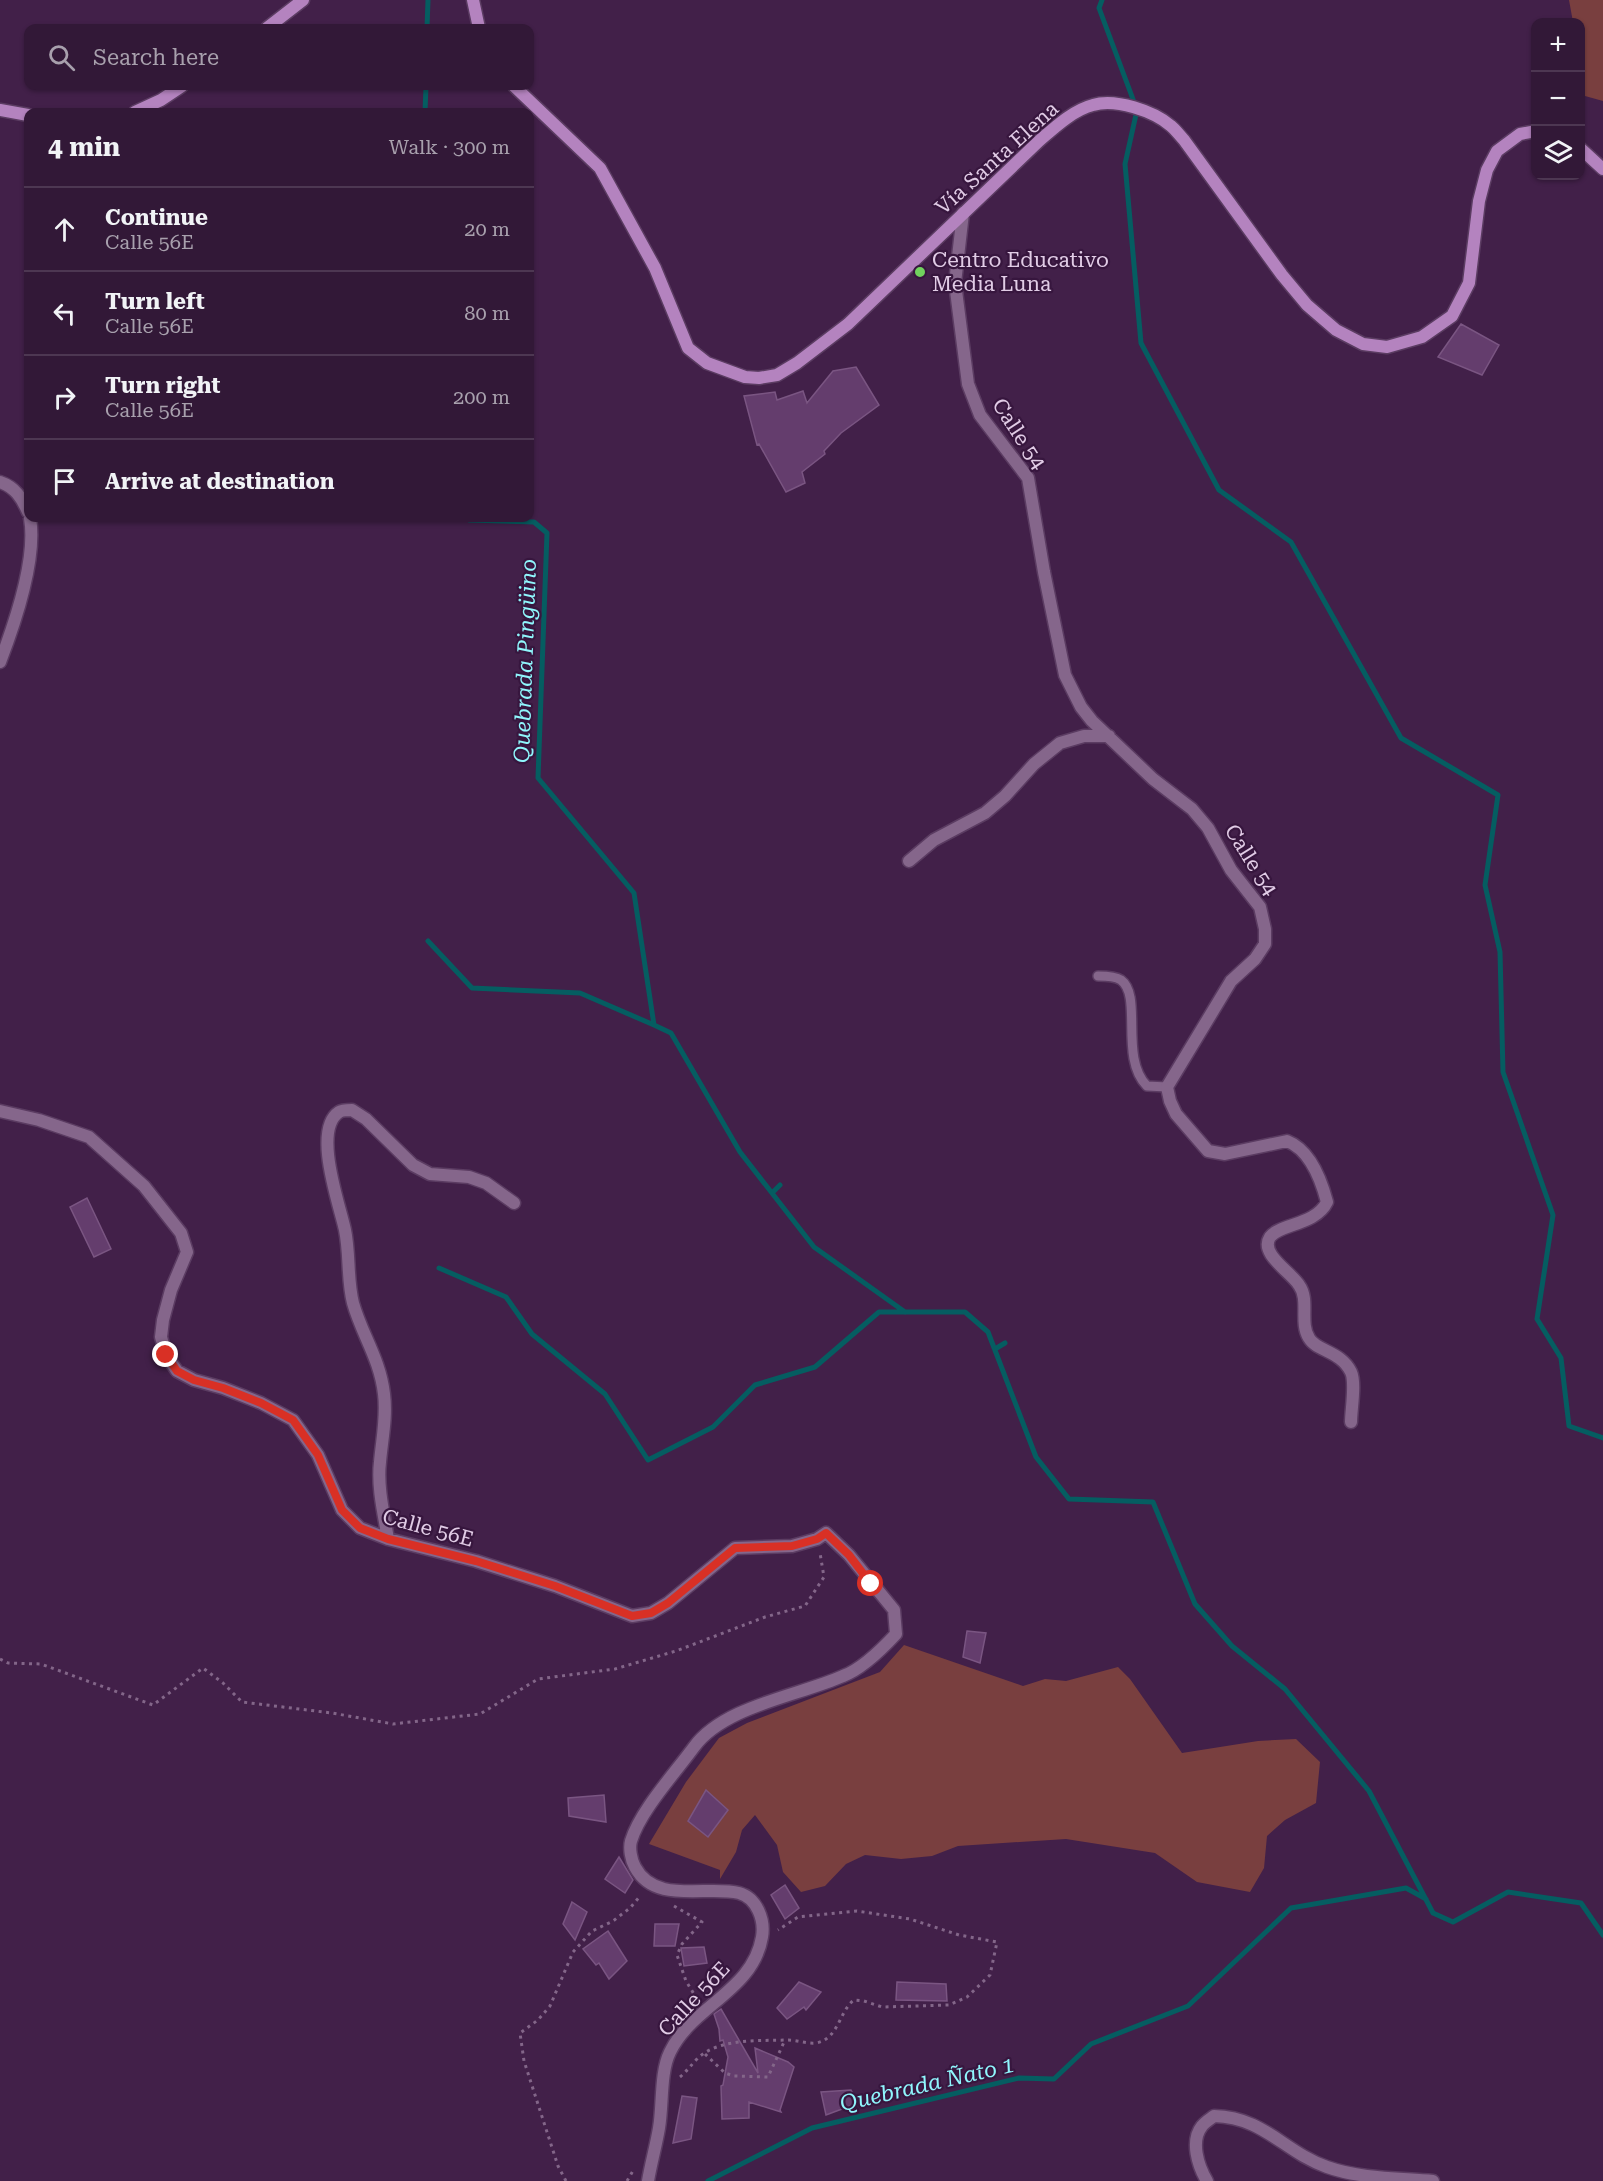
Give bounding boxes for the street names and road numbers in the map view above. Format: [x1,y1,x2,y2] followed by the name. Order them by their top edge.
[931,96,1064,219] street label: Vía Santa Elena
[987,394,1051,474] street label: Calle 54
[1220,820,1282,900] street label: Calle 54
[380,1504,476,1552] street label: Calle 56E
[653,1957,735,2041] street label: Calle 56E

